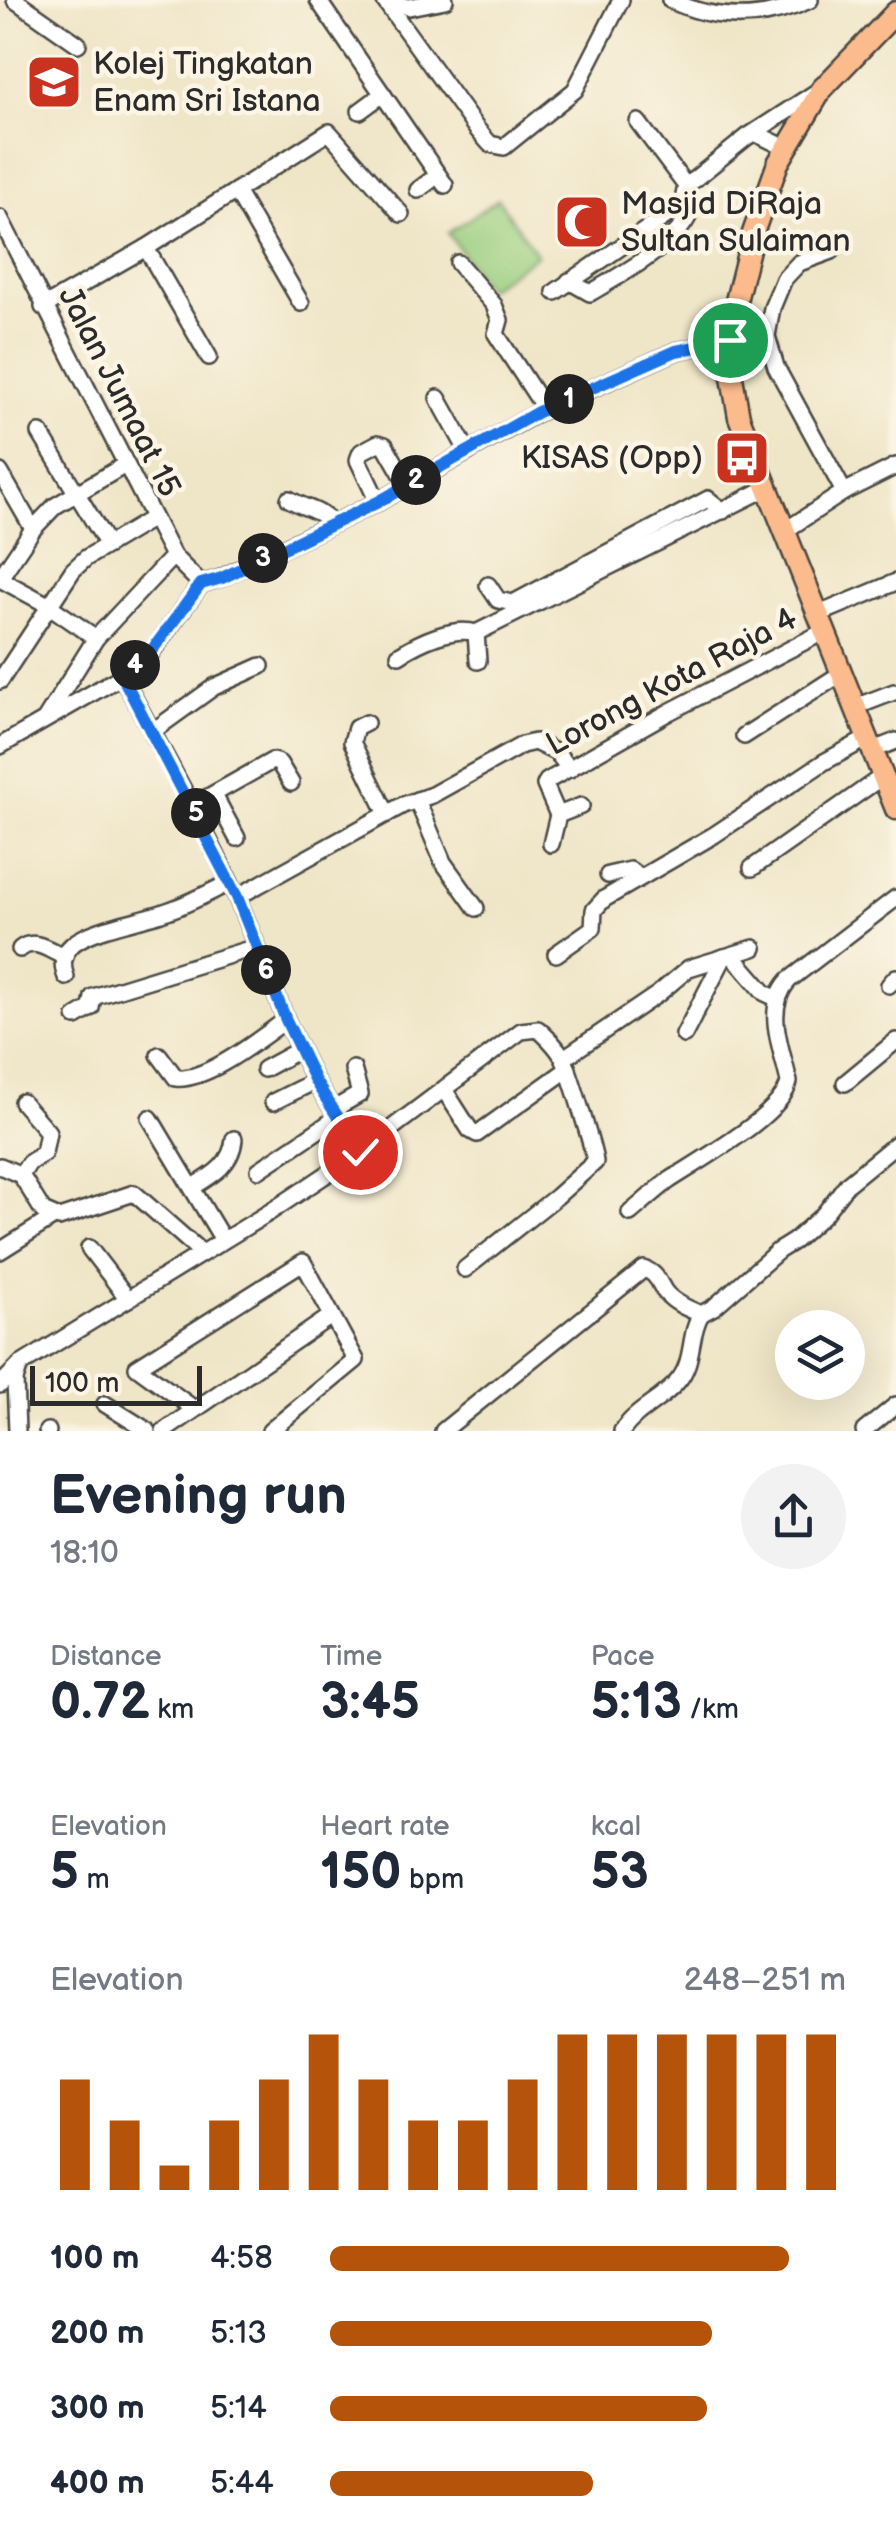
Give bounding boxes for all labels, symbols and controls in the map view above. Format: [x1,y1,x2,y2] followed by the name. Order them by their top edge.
[93,45,321,121] place label: Kolej Tingkatan Enam Sri Istana
[24,52,84,112] school or university icon: Kolej Tingkatan Enam Sri Istana
[621,185,851,261] place label: Masjid DiRaja Sultan Sulaiman
[552,192,612,252] mosque icon: Masjid DiRaja Sultan Sulaiman
[49,280,189,504] street label: Jalan Jumaat 15
[688,298,773,383] pin
[703,313,758,368] icon: arrive
[544,374,594,424] pin: 1
[563,382,575,415] text: 1
[712,428,772,488] bus stop icon: KISAS (Opp)
[521,439,703,478] place label: KISAS (Opp)
[391,455,441,505] pin: 2
[408,463,424,496] text: 2
[238,533,288,583] pin: 3
[255,541,271,574] text: 3
[540,599,804,765] street label: Lorong Kota Raja 4
[110,640,160,690] pin: 4
[127,648,143,681] text: 4
[171,788,221,838] pin: 5
[188,796,204,829] text: 5
[241,945,291,995] pin: 6
[258,953,274,986] text: 6
[318,1110,403,1195] pin
[333,1125,388,1180] icon: check
[775,1310,865,1400] map controls
[775,1310,865,1400] button: layers
[30,1361,202,1406] scale bar
[45,1367,119,1400] text: 100 m
[50,1463,347,1530] text: Evening run
[741,1464,846,1569] button: share
[50,1534,119,1573] text: 18:10
[50,1640,162,1673] text: Distance
[320,1640,382,1673] text: Time
[591,1640,655,1673] text: Pace
[50,1673,150,1733] text: 0.72
[320,1673,420,1733] text: 3:45
[591,1673,682,1733] text: 5:13
[150,1693,194,1726] text: km
[682,1693,739,1726] text: /km
[50,1810,167,1843] text: Elevation
[320,1810,450,1843] text: Heart rate
[591,1810,641,1843] text: kcal
[50,1843,79,1903] text: 5
[320,1843,401,1903] text: 150
[591,1843,649,1903] text: 53
[79,1863,110,1896] text: m
[401,1863,464,1896] text: bpm
[50,1961,183,2000] text: Elevation
[684,1961,846,2000] text: 248–251 m
[50,2239,139,2278] text: 100 m
[210,2239,273,2278] text: 4:58
[50,2314,144,2353] text: 200 m
[210,2314,267,2353] text: 5:13
[50,2389,145,2428] text: 300 m
[210,2389,267,2428] text: 5:14
[50,2464,145,2503] text: 400 m
[210,2464,274,2503] text: 5:44

